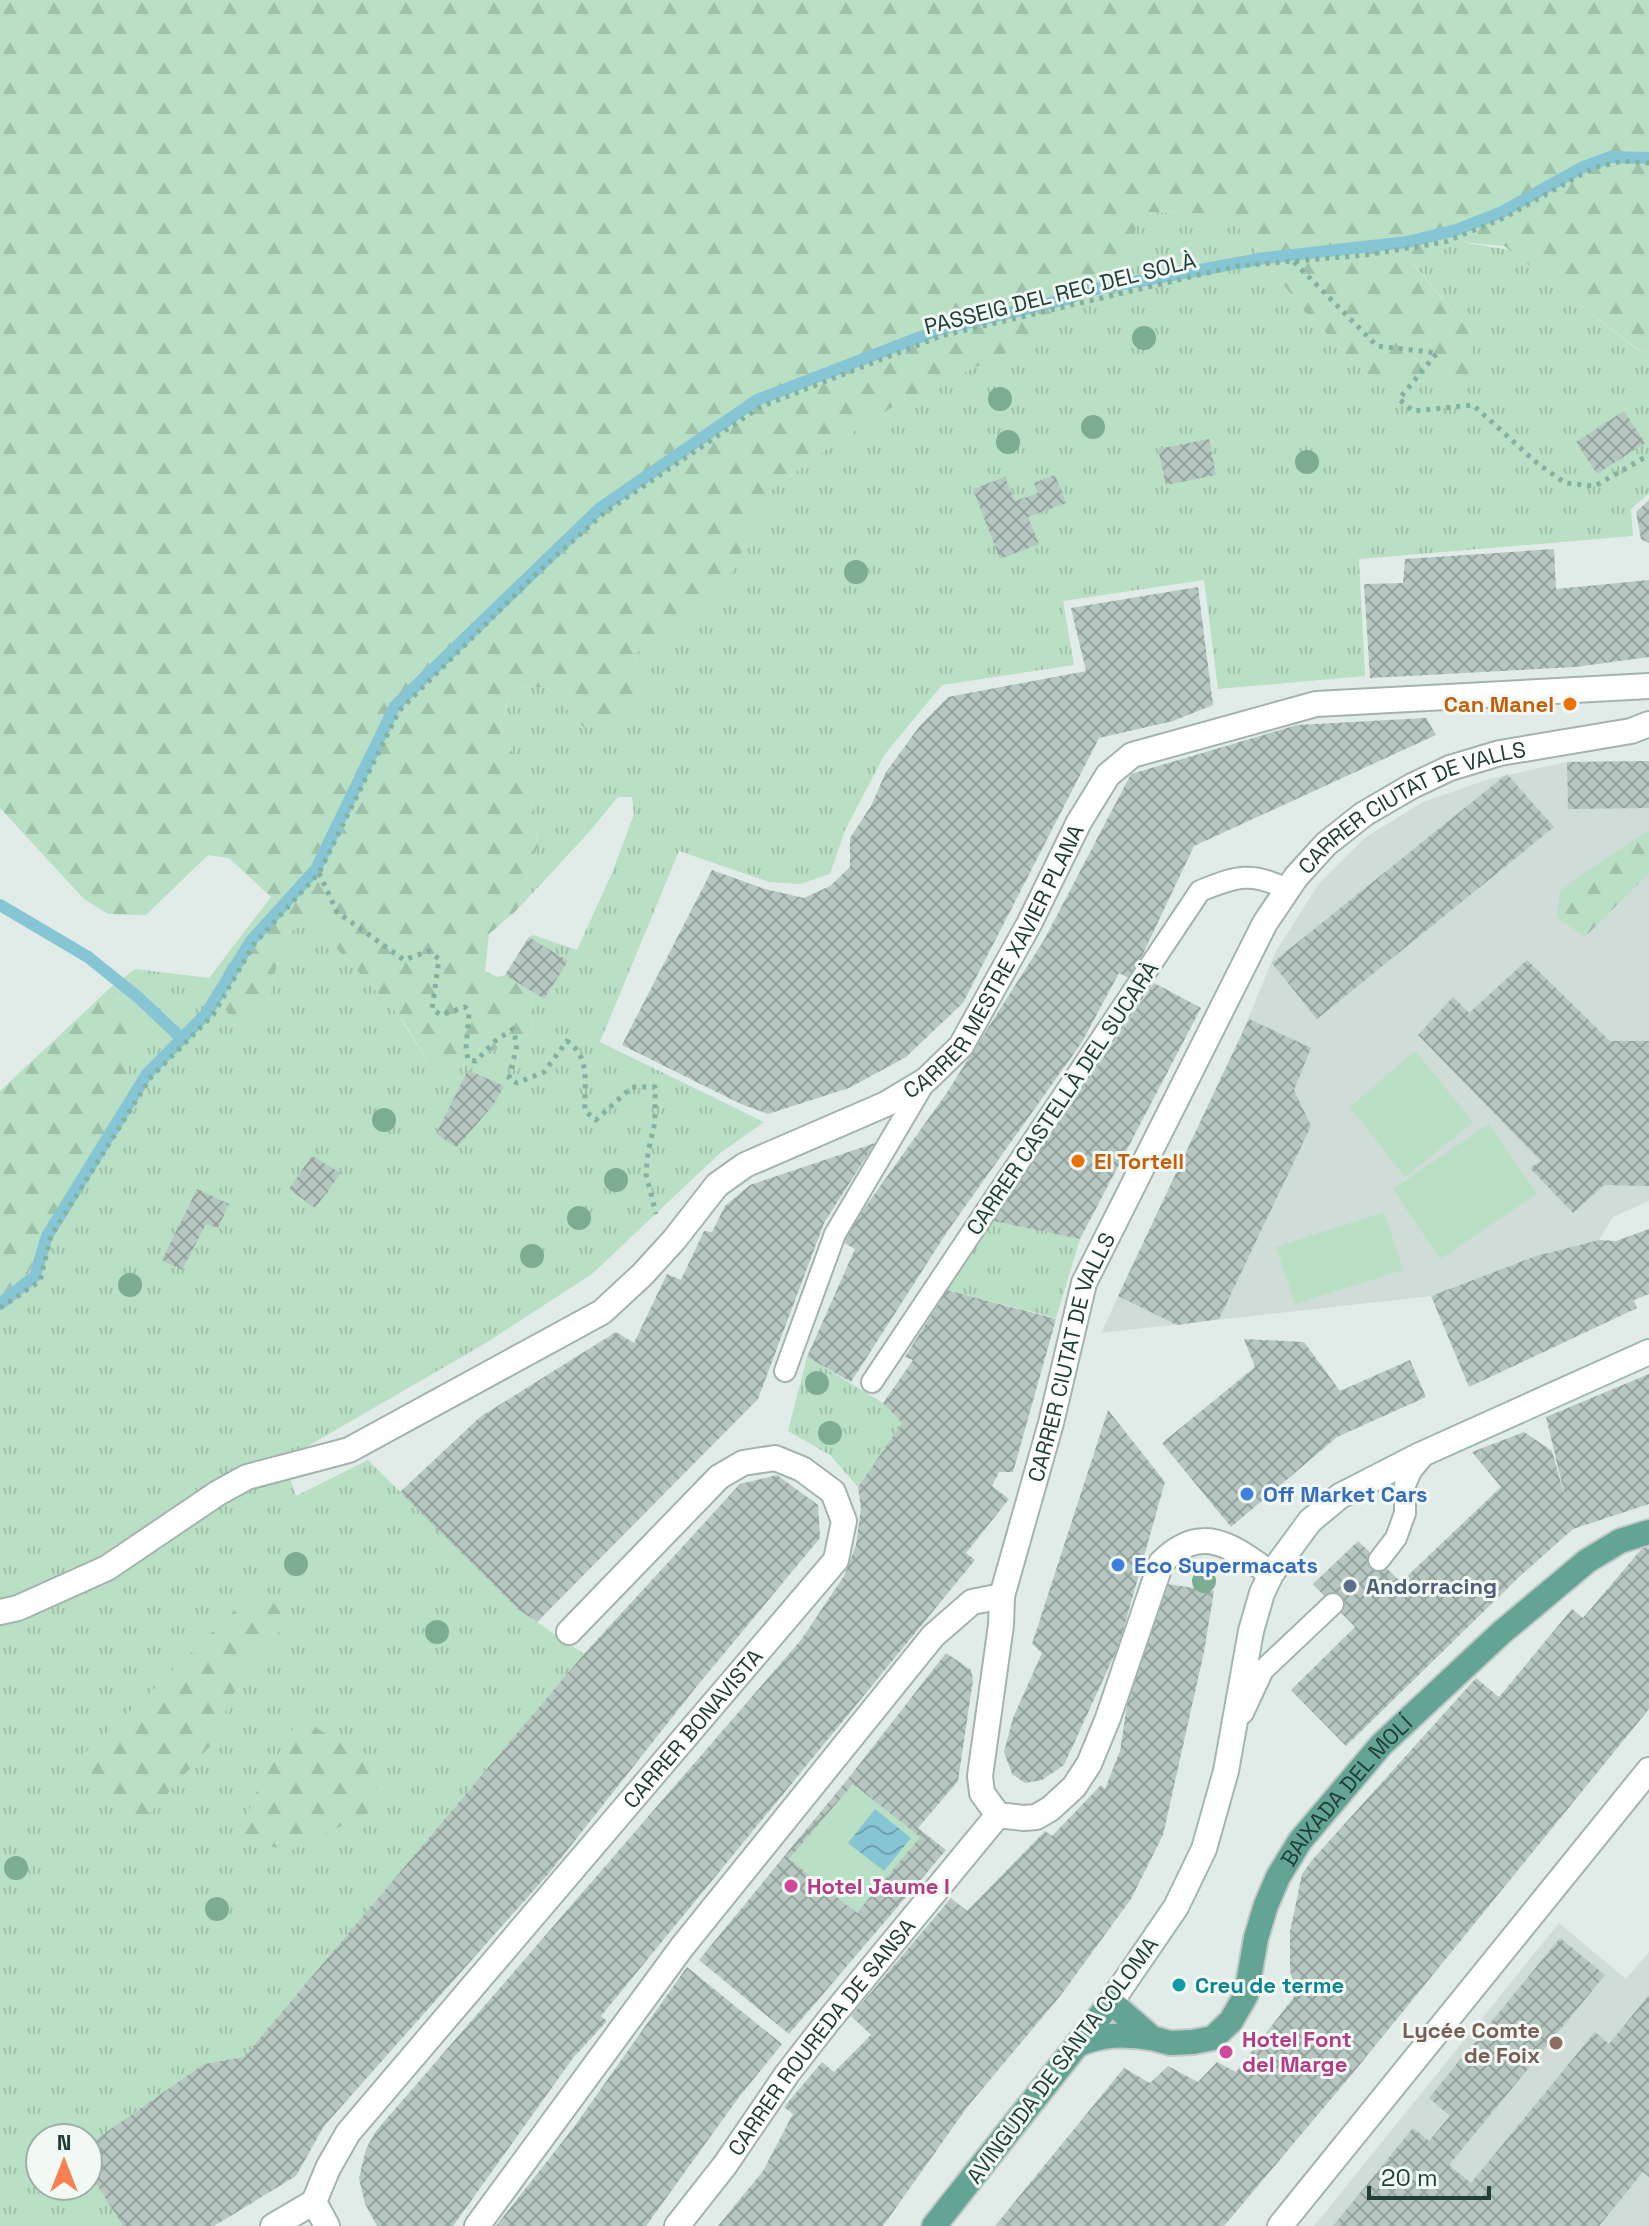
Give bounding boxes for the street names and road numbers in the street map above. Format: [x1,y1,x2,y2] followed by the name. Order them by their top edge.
[921,246,1199,340] street label: PASSEIG DEL REC DEL SOLÀ
[1292,735,1528,880] street label: CARRER CIUTAT DE VALLS
[898,820,1090,1104] street label: CARRER MESTRE XAVIER PLANA
[960,956,1164,1240] street label: CARRER CASTELLÀ DEL SUCARÀ
[1021,1228,1121,1485] street label: CARRER CIUTAT DE VALLS
[617,1643,769,1814] street label: CARRER BONAVISTA
[1274,1709,1419,1871] street label: BAIXADA DEL MOLÍ
[721,1912,921,2161] street label: CARRER ROUREDA DE SANSA
[960,1931,1164,2189] street label: AVINGUDA DE SANTA COLOMA

